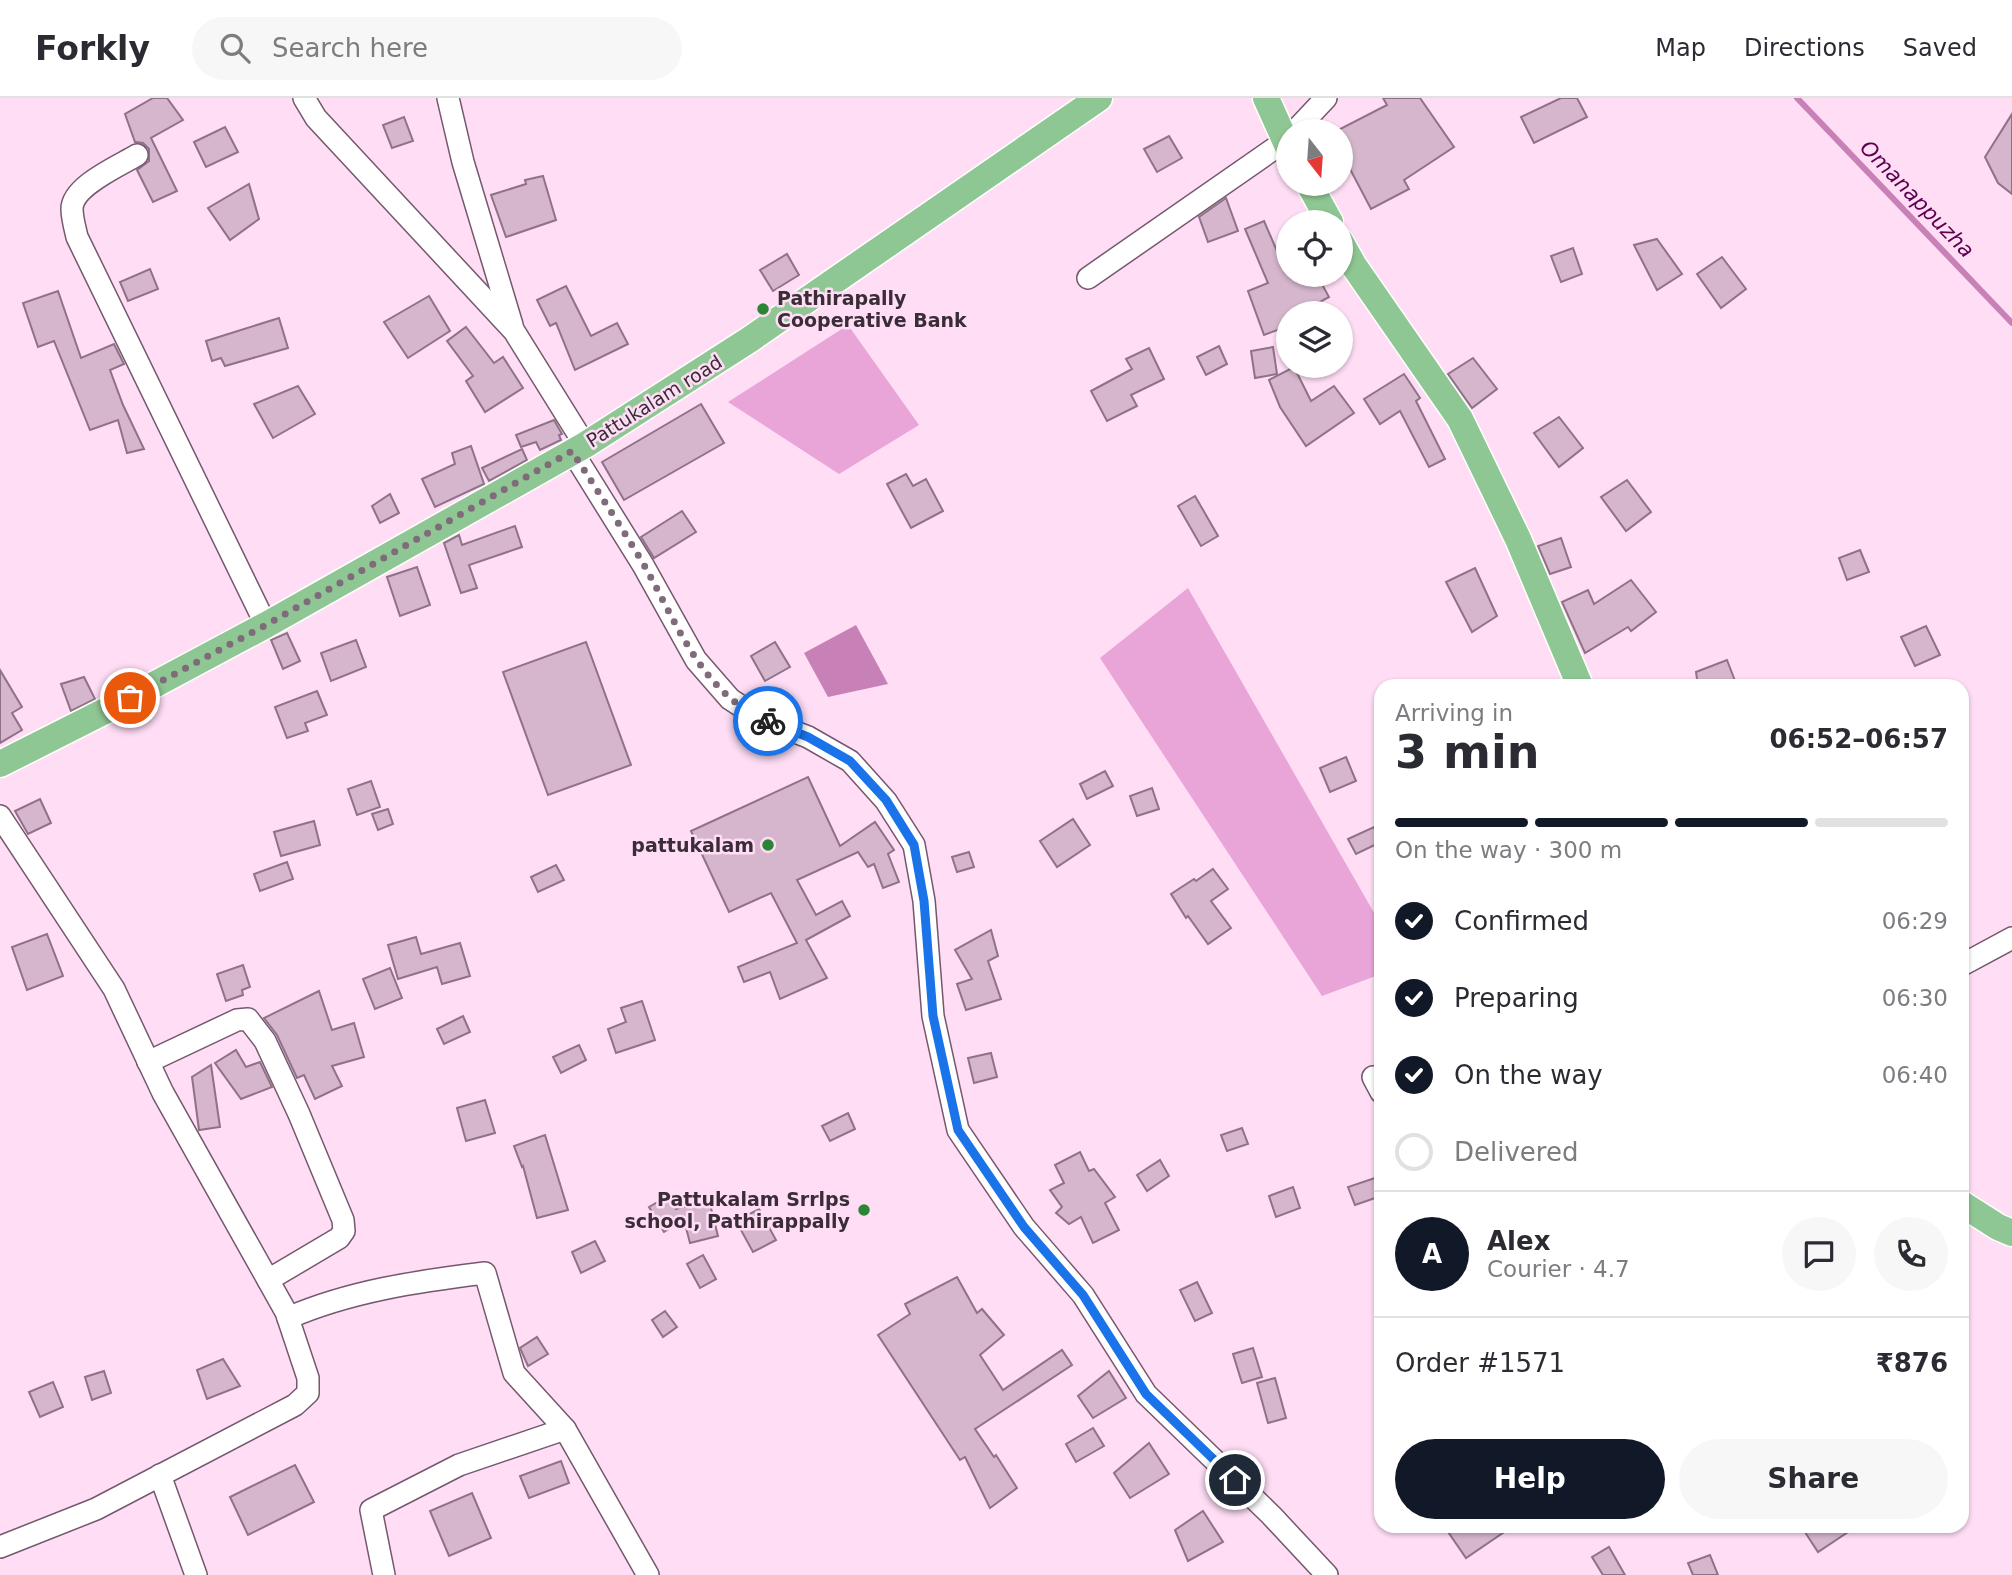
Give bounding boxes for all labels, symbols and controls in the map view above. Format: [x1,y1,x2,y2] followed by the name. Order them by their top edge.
[192,17,682,80] search box
[35,29,150,68] text: Forkly
[216,29,254,67] icon: search
[272,33,428,63] text: Search here
[1655,34,1706,62] text: Map
[1744,34,1865,62] text: Directions
[1903,34,1977,62] text: Saved
[1276,119,1353,196] north arrow
[1276,119,1353,378] map controls
[1855,136,1979,262] water label: Omanappuzha
[1276,210,1353,287] button: locate
[777,287,967,331] place label: Pathirapally Cooperative Bank
[755,301,771,317] marker: Pathirapally Cooperative Bank
[1276,301,1353,378] button: layers
[582,350,726,452] street label: Pattukalam road
[100,668,160,728] pin
[111,679,149,717] icon: bag
[733,686,803,756] courier
[1395,700,1513,726] text: Arriving in
[749,702,787,740] icon: bike
[1769,724,1948,754] text: 06:52–06:57
[1395,725,1539,779] text: 3 min
[631,834,754,856] place label: pattukalam
[760,837,776,853] marker: pattukalam
[1395,837,1622,863] text: On the way · 300 m
[1395,902,1433,940] icon: check
[1454,906,1589,936] text: Confirmed
[1882,908,1948,934] text: 06:29
[1395,979,1433,1017] icon: check
[1454,983,1579,1013] text: Preparing
[1882,985,1948,1011] text: 06:30
[1395,1056,1433,1094] icon: check
[1454,1060,1603,1090] text: On the way
[1882,1062,1948,1088] text: 06:40
[1454,1137,1578,1167] text: Delivered
[624,1188,851,1232] place label: Pattukalam Srrlps school, Pathirappally
[856,1202,872,1218] marker: Pattukalam Srrlps school, Pathirappally
[1782,1217,1856,1291] button: chat
[1874,1217,1948,1291] button: phone
[1487,1226,1550,1256] text: Alex
[1422,1239,1442,1269] text: A
[1487,1256,1630,1282] text: Courier · 4.7
[1395,1348,1565,1378] text: Order #1571
[1876,1348,1948,1378] text: ₹876
[1395,1439,1665,1519] button: Help
[1679,1439,1948,1519] button: Share
[1205,1450,1265,1510] pin
[1216,1461,1254,1499] icon: home

